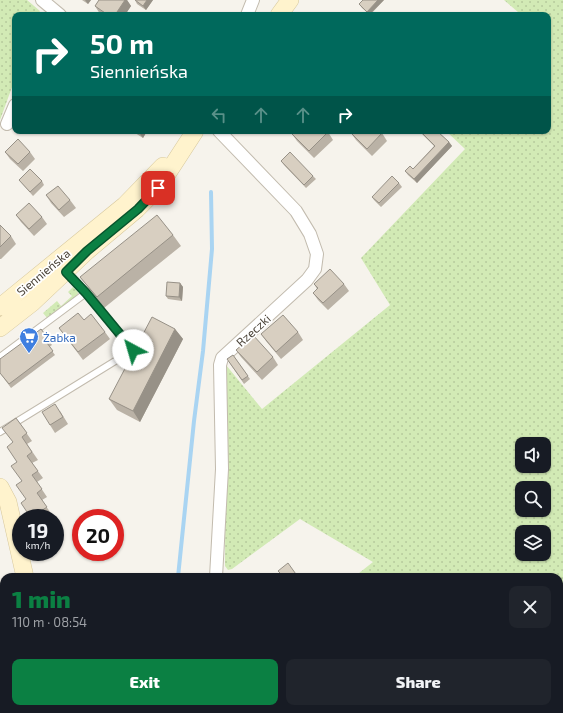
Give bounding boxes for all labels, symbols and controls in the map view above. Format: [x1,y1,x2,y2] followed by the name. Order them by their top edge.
[90,26,154,60] text: 50 m
[24,28,76,80] icon: right
[90,60,188,82] text: Siennieńska
[208,104,230,126] icon: left
[250,104,272,126] icon: ahead
[292,104,314,126] icon: ahead
[334,104,356,126] icon: right
[141,171,175,205] pin
[147,177,169,199] icon: arrive
[13,246,73,298] street label: Siennieńska
[233,311,273,349] street label: Rzeczki
[18,326,40,354] supermarket icon: Żabka
[112,329,154,371] position arrow
[43,330,76,344] place label: Żabka
[515,437,551,561] map controls
[515,437,551,473] button: sound
[515,481,551,517] button: search
[72,509,124,561] speed limit sign: 20
[28,518,48,542] text: 19
[515,525,551,561] button: layers
[26,539,50,551] text: km/h
[12,584,71,613] text: 1 min
[509,586,551,628] button: close
[12,614,87,630] text: 110 m · 08:54
[12,659,278,705] button: Exit
[286,659,551,705] button: Share

